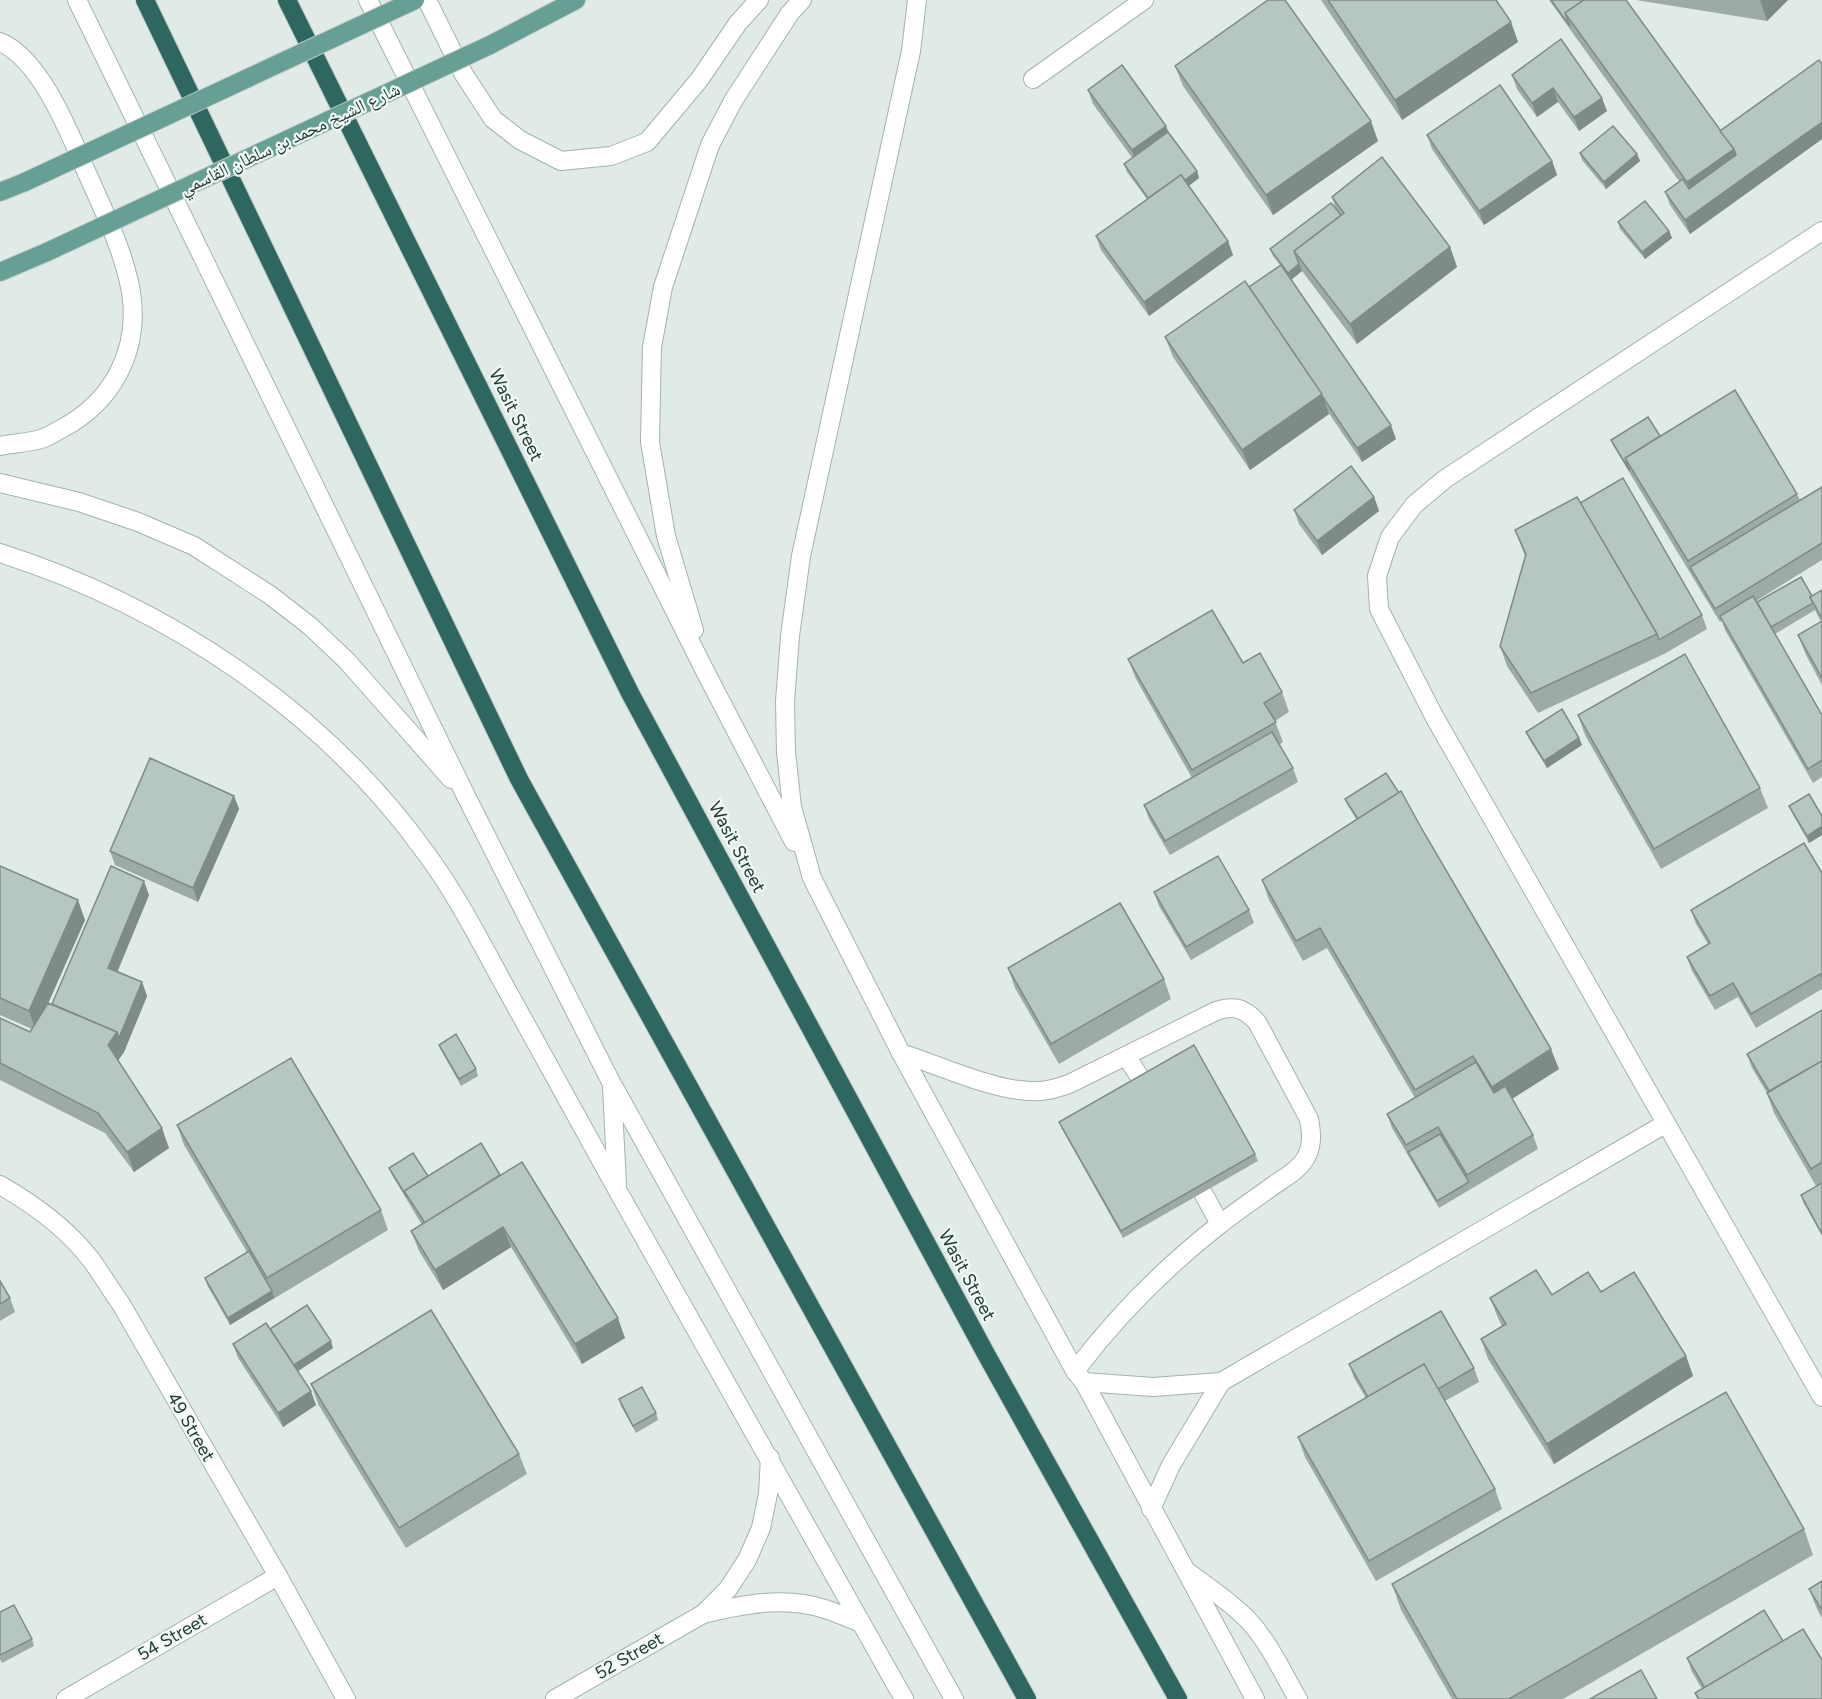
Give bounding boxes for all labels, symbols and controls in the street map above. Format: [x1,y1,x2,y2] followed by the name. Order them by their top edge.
[176,78,405,203] street label: شارع الشيخ محمد بن سلطان القاسمي
[484,365,548,465] street label: Wasit Street
[704,798,770,896] street label: Wasit Street
[934,1226,1000,1324] street label: Wasit Street
[162,1388,220,1466] street label: 49 Street
[133,1608,211,1666] street label: 54 Street
[591,1628,667,1684] street label: 52 Street

